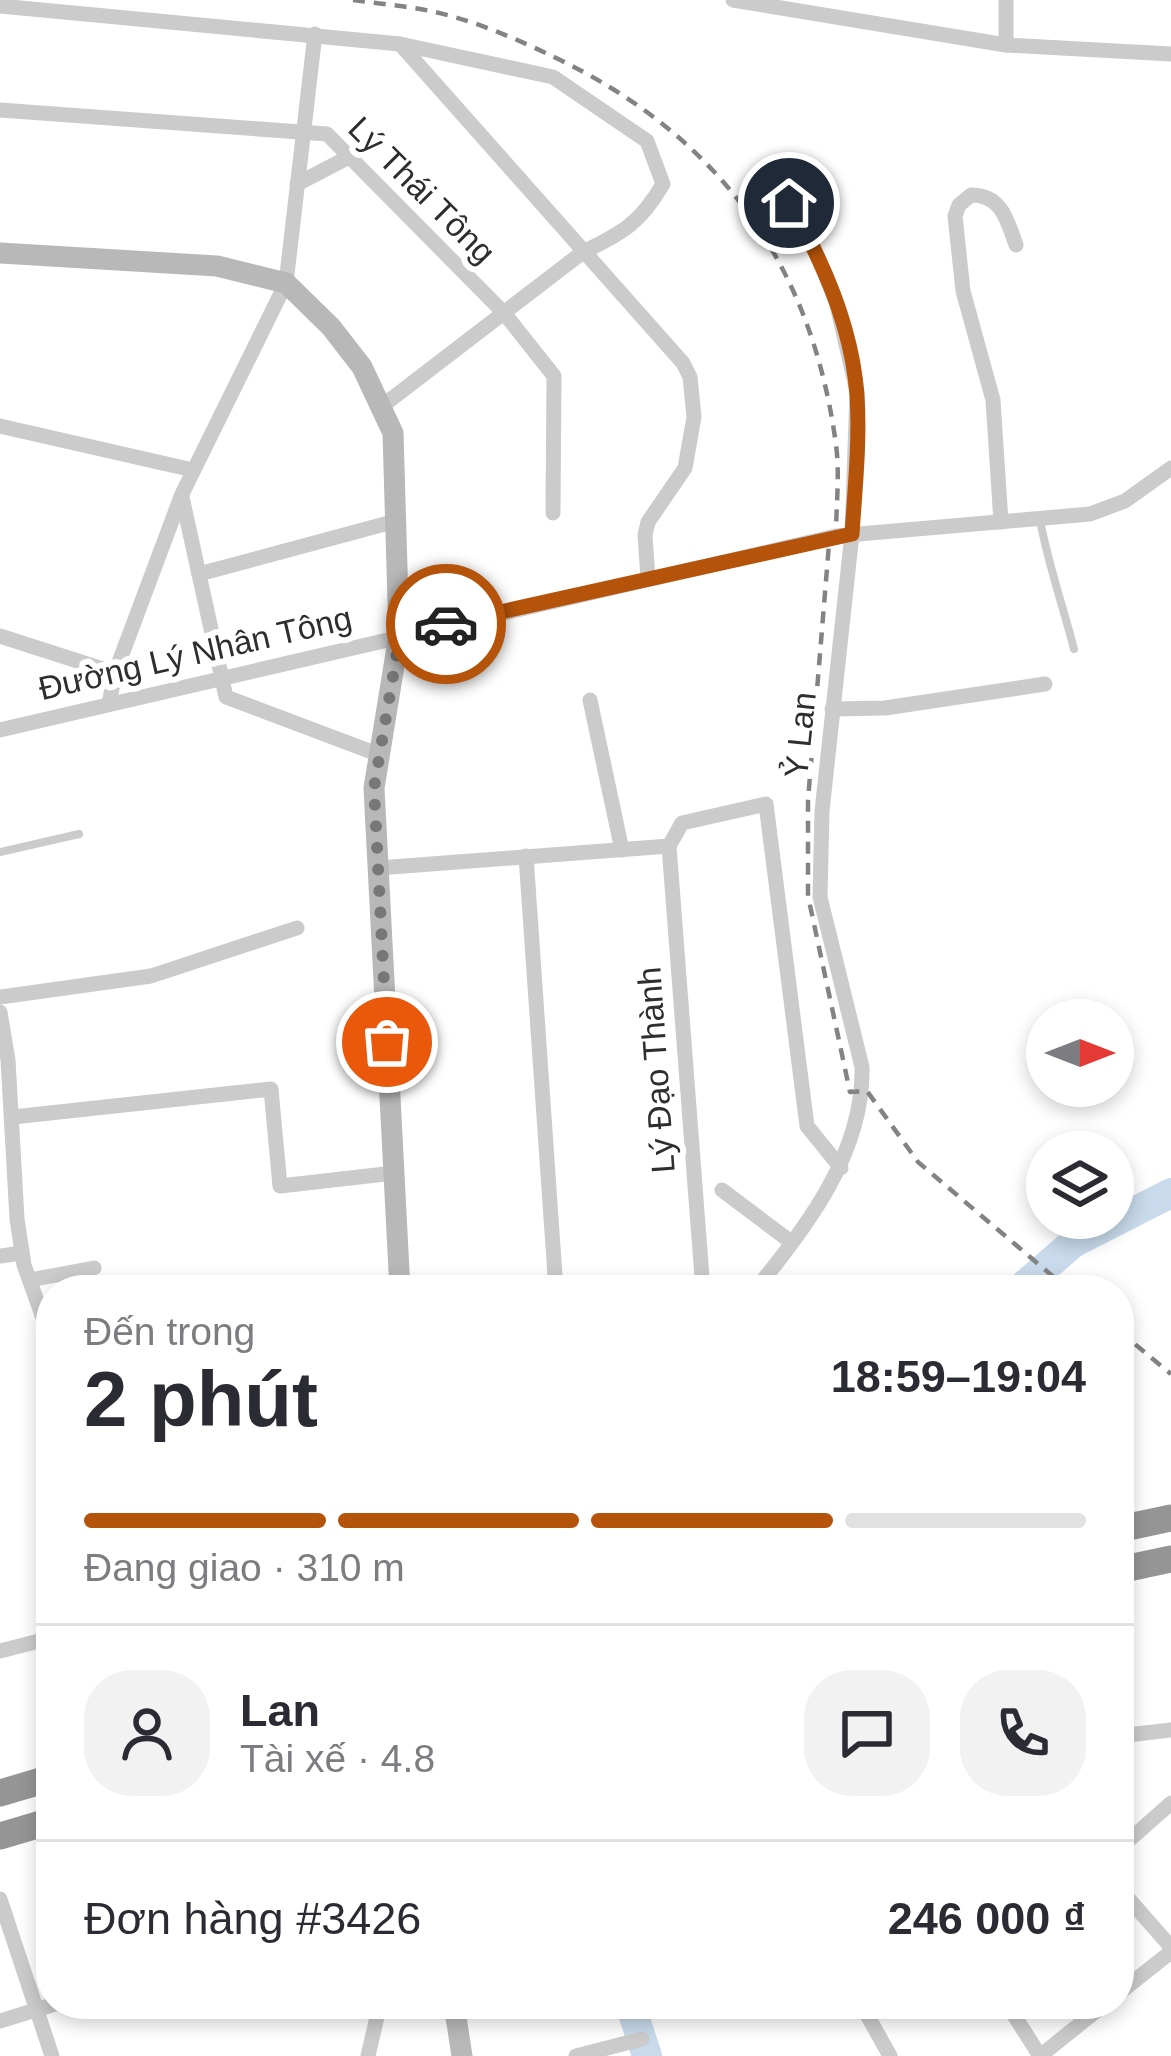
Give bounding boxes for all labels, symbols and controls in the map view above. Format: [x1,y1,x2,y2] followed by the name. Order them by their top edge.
[341,109,503,271] street label: Lý Thái Tông
[738,152,840,254] pin
[756,170,822,236] icon: home
[386,564,506,684] courier
[413,591,479,657] icon: car
[35,599,355,707] street label: Đường Lý Nhân Tông
[777,690,823,780] street label: Ỷ Lan
[630,966,682,1174] street label: Lý Đạo Thành
[336,991,438,1093] pin
[1026,999,1134,1107] north arrow
[1026,999,1134,1239] map controls
[354,1009,420,1075] icon: bag
[1026,1131,1134,1239] button: layers
[84,1310,255,1353] text: Đến trong
[831,1351,1086,1402] text: 18:59–19:04
[84,1355,318,1443] text: 2 phút
[84,1546,405,1589] text: Đang giao · 310 m
[84,1670,210,1796] button: person
[804,1670,930,1796] button: chat
[960,1670,1086,1796] button: phone
[240,1685,320,1736] text: Lan
[240,1737,435,1780] text: Tài xế · 4.8
[84,1893,421,1944] text: Đơn hàng #3426
[888,1893,1086,1944] text: 246 000 ₫

